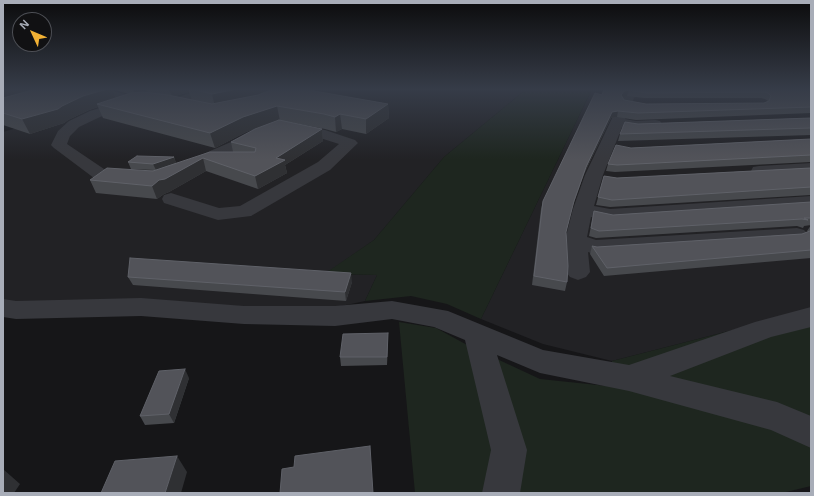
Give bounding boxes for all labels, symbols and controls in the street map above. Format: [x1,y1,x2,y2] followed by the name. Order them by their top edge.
[12,12,52,52] north arrow
[17,17,31,31] text: N

